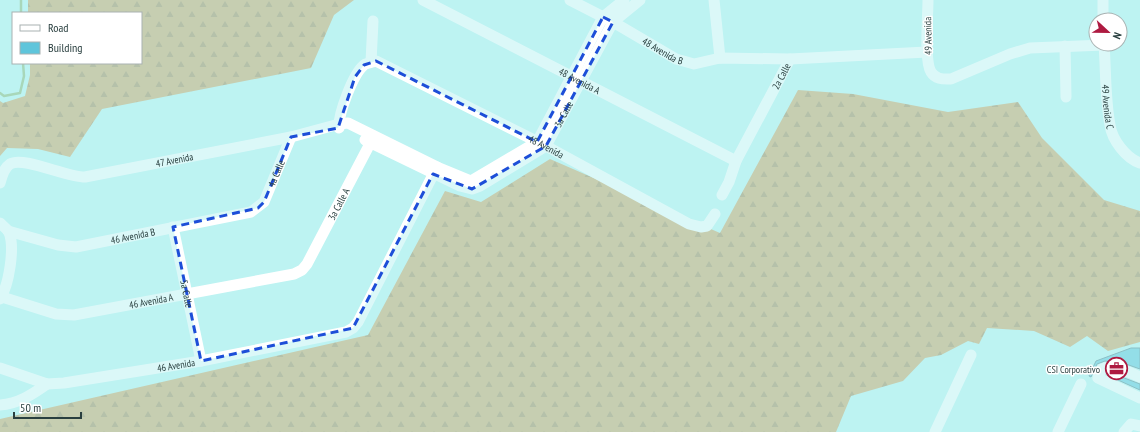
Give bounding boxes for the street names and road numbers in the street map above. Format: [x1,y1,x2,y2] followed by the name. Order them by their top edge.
[921,17,935,55] street label: 49 Avenida
[640,34,685,67] street label: 48 Avenida B
[769,61,793,91] street label: 2a Calle
[557,64,603,97] street label: 48 Avenida A
[1099,84,1117,131] street label: 49 Avenida C
[551,99,576,129] street label: 3a Calle
[526,132,566,161] street label: 48 Avenida
[155,150,194,170] street label: 47 Avenida
[265,158,287,189] street label: 4a Calle
[325,185,352,222] street label: 3a Calle A
[109,225,156,246] street label: 46 Avenida B
[178,279,196,309] street label: 5a Calle
[128,290,175,311] street label: 46 Avenida A
[156,356,196,374] street label: 46 Avenida

